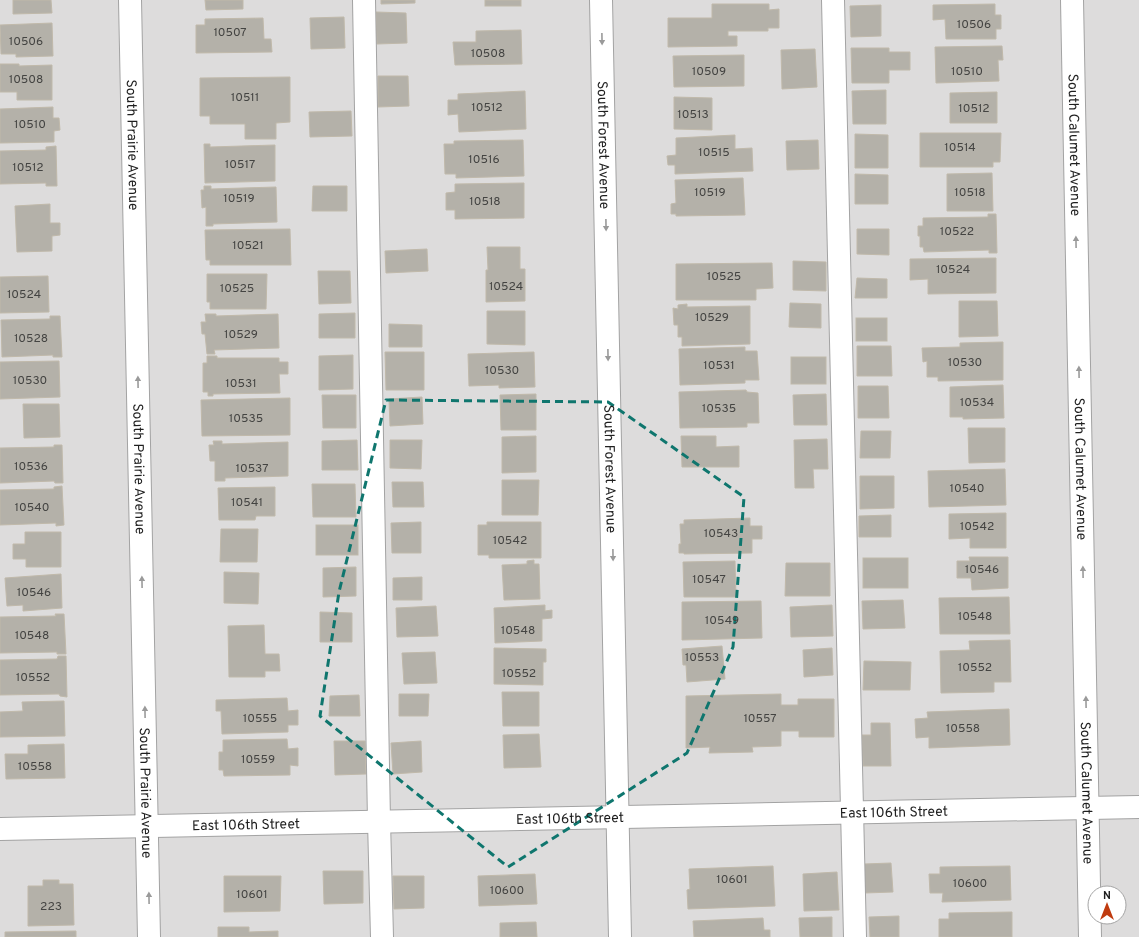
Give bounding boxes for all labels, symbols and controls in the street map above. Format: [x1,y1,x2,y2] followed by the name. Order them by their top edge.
[957,17,991,33] house number: 10506
[213,25,247,41] house number: 10507
[599,33,605,46] one-way arrow
[9,34,43,50] house number: 10506
[471,46,505,62] house number: 10508
[692,64,726,80] house number: 10509
[951,64,983,80] house number: 10510
[9,72,43,88] house number: 10508
[1063,74,1083,216] street label: South Calumet Avenue
[122,79,141,211] street label: South Prairie Avenue
[593,81,612,209] street label: South Forest Avenue
[231,90,259,106] house number: 10511
[471,100,503,116] house number: 10512
[958,101,990,117] house number: 10512
[677,107,709,123] house number: 10513
[14,117,46,133] house number: 10510
[944,140,976,156] house number: 10514
[698,145,730,161] house number: 10515
[468,152,500,168] house number: 10516
[225,157,255,173] house number: 10517
[12,160,44,176] house number: 10512
[694,185,726,201] house number: 10519
[954,185,986,201] house number: 10518
[223,191,255,207] house number: 10519
[469,194,501,210] house number: 10518
[603,219,609,232] one-way arrow
[940,224,974,240] house number: 10522
[1073,236,1080,248] one-way arrow
[232,238,264,254] house number: 10521
[936,262,970,278] house number: 10524
[707,269,741,285] house number: 10525
[489,279,523,295] house number: 10524
[220,281,254,297] house number: 10525
[7,287,41,303] house number: 10524
[695,310,729,326] house number: 10529
[224,327,258,343] house number: 10529
[14,331,48,347] house number: 10528
[605,349,612,361] one-way arrow
[948,355,982,371] house number: 10530
[703,358,735,374] house number: 10531
[485,363,519,379] house number: 10530
[1076,365,1082,378] one-way arrow
[13,373,47,389] house number: 10530
[135,375,141,388] one-way arrow
[225,376,257,392] house number: 10531
[960,395,994,411] house number: 10534
[1070,398,1089,540] street label: South Calumet Avenue
[702,401,736,417] house number: 10535
[128,403,148,535] street label: South Prairie Avenue
[599,405,619,533] street label: South Forest Avenue
[229,411,263,427] house number: 10535
[14,459,48,475] house number: 10536
[235,461,269,477] house number: 10537
[949,481,985,497] house number: 10540
[231,495,263,511] house number: 10541
[14,500,50,516] house number: 10540
[960,519,994,535] house number: 10542
[704,526,738,542] house number: 10543
[493,533,527,549] house number: 10542
[610,549,616,562] one-way arrow
[965,562,999,578] house number: 10546
[1080,565,1086,578] one-way arrow
[692,572,726,588] house number: 10547
[139,576,146,588] one-way arrow
[17,585,51,601] house number: 10546
[958,609,992,625] house number: 10548
[705,613,739,629] house number: 10549
[501,623,535,639] house number: 10548
[15,628,49,644] house number: 10548
[685,650,719,666] house number: 10553
[958,660,992,676] house number: 10552
[502,666,536,682] house number: 10552
[16,670,50,686] house number: 10552
[1082,696,1089,708] one-way arrow
[142,705,148,718] one-way arrow
[243,711,277,727] house number: 10555
[743,711,777,727] house number: 10557
[946,721,980,737] house number: 10558
[1076,721,1096,864] street label: South Calumet Avenue
[135,727,154,859] street label: South Prairie Avenue
[241,752,275,768] house number: 10559
[18,759,52,775] house number: 10558
[840,804,948,823] street label: East 106th Street
[516,810,624,829] street label: East 106th Street
[192,816,300,835] street label: East 106th Street
[716,872,748,888] house number: 10601
[953,876,987,892] house number: 10600
[490,883,524,899] house number: 10600
[1087,885,1127,925] north arrow
[236,887,268,903] house number: 10601
[1103,889,1111,903] text: N
[146,891,152,904] one-way arrow
[40,899,62,915] house number: 223

